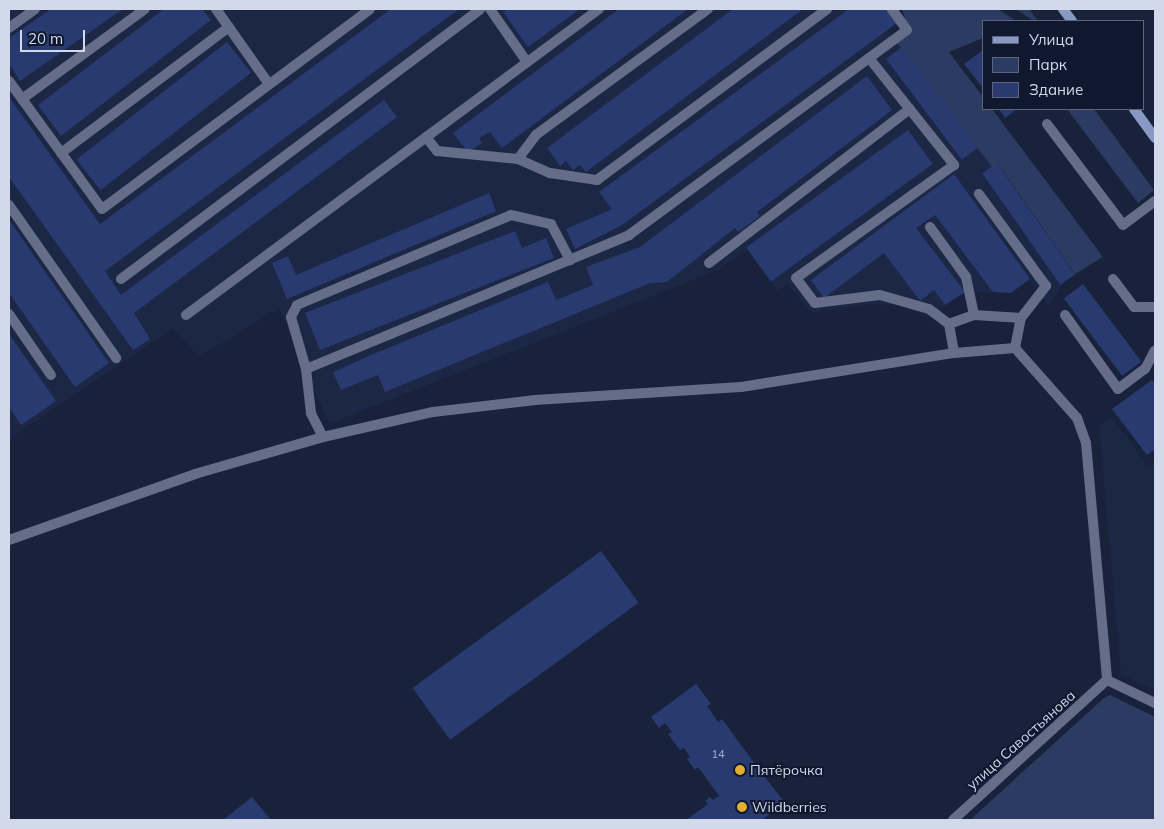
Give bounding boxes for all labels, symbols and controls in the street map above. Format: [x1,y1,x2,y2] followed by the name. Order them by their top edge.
[22,20,88,52] scale bar
[982,20,1144,110] legend
[28,29,63,48] text: 20 m
[1029,30,1074,49] text: Улица
[1029,55,1067,74] text: Парк
[1029,80,1083,99] text: Здание
[963,687,1079,793] street label: улица Савостьянова
[711,747,725,761] house number: 14
[750,762,823,778] place label: Пятёрочка
[734,764,746,776] marker: Пятёрочка
[752,799,827,815] place label: Wildberries
[736,801,748,813] marker: Wildberries

